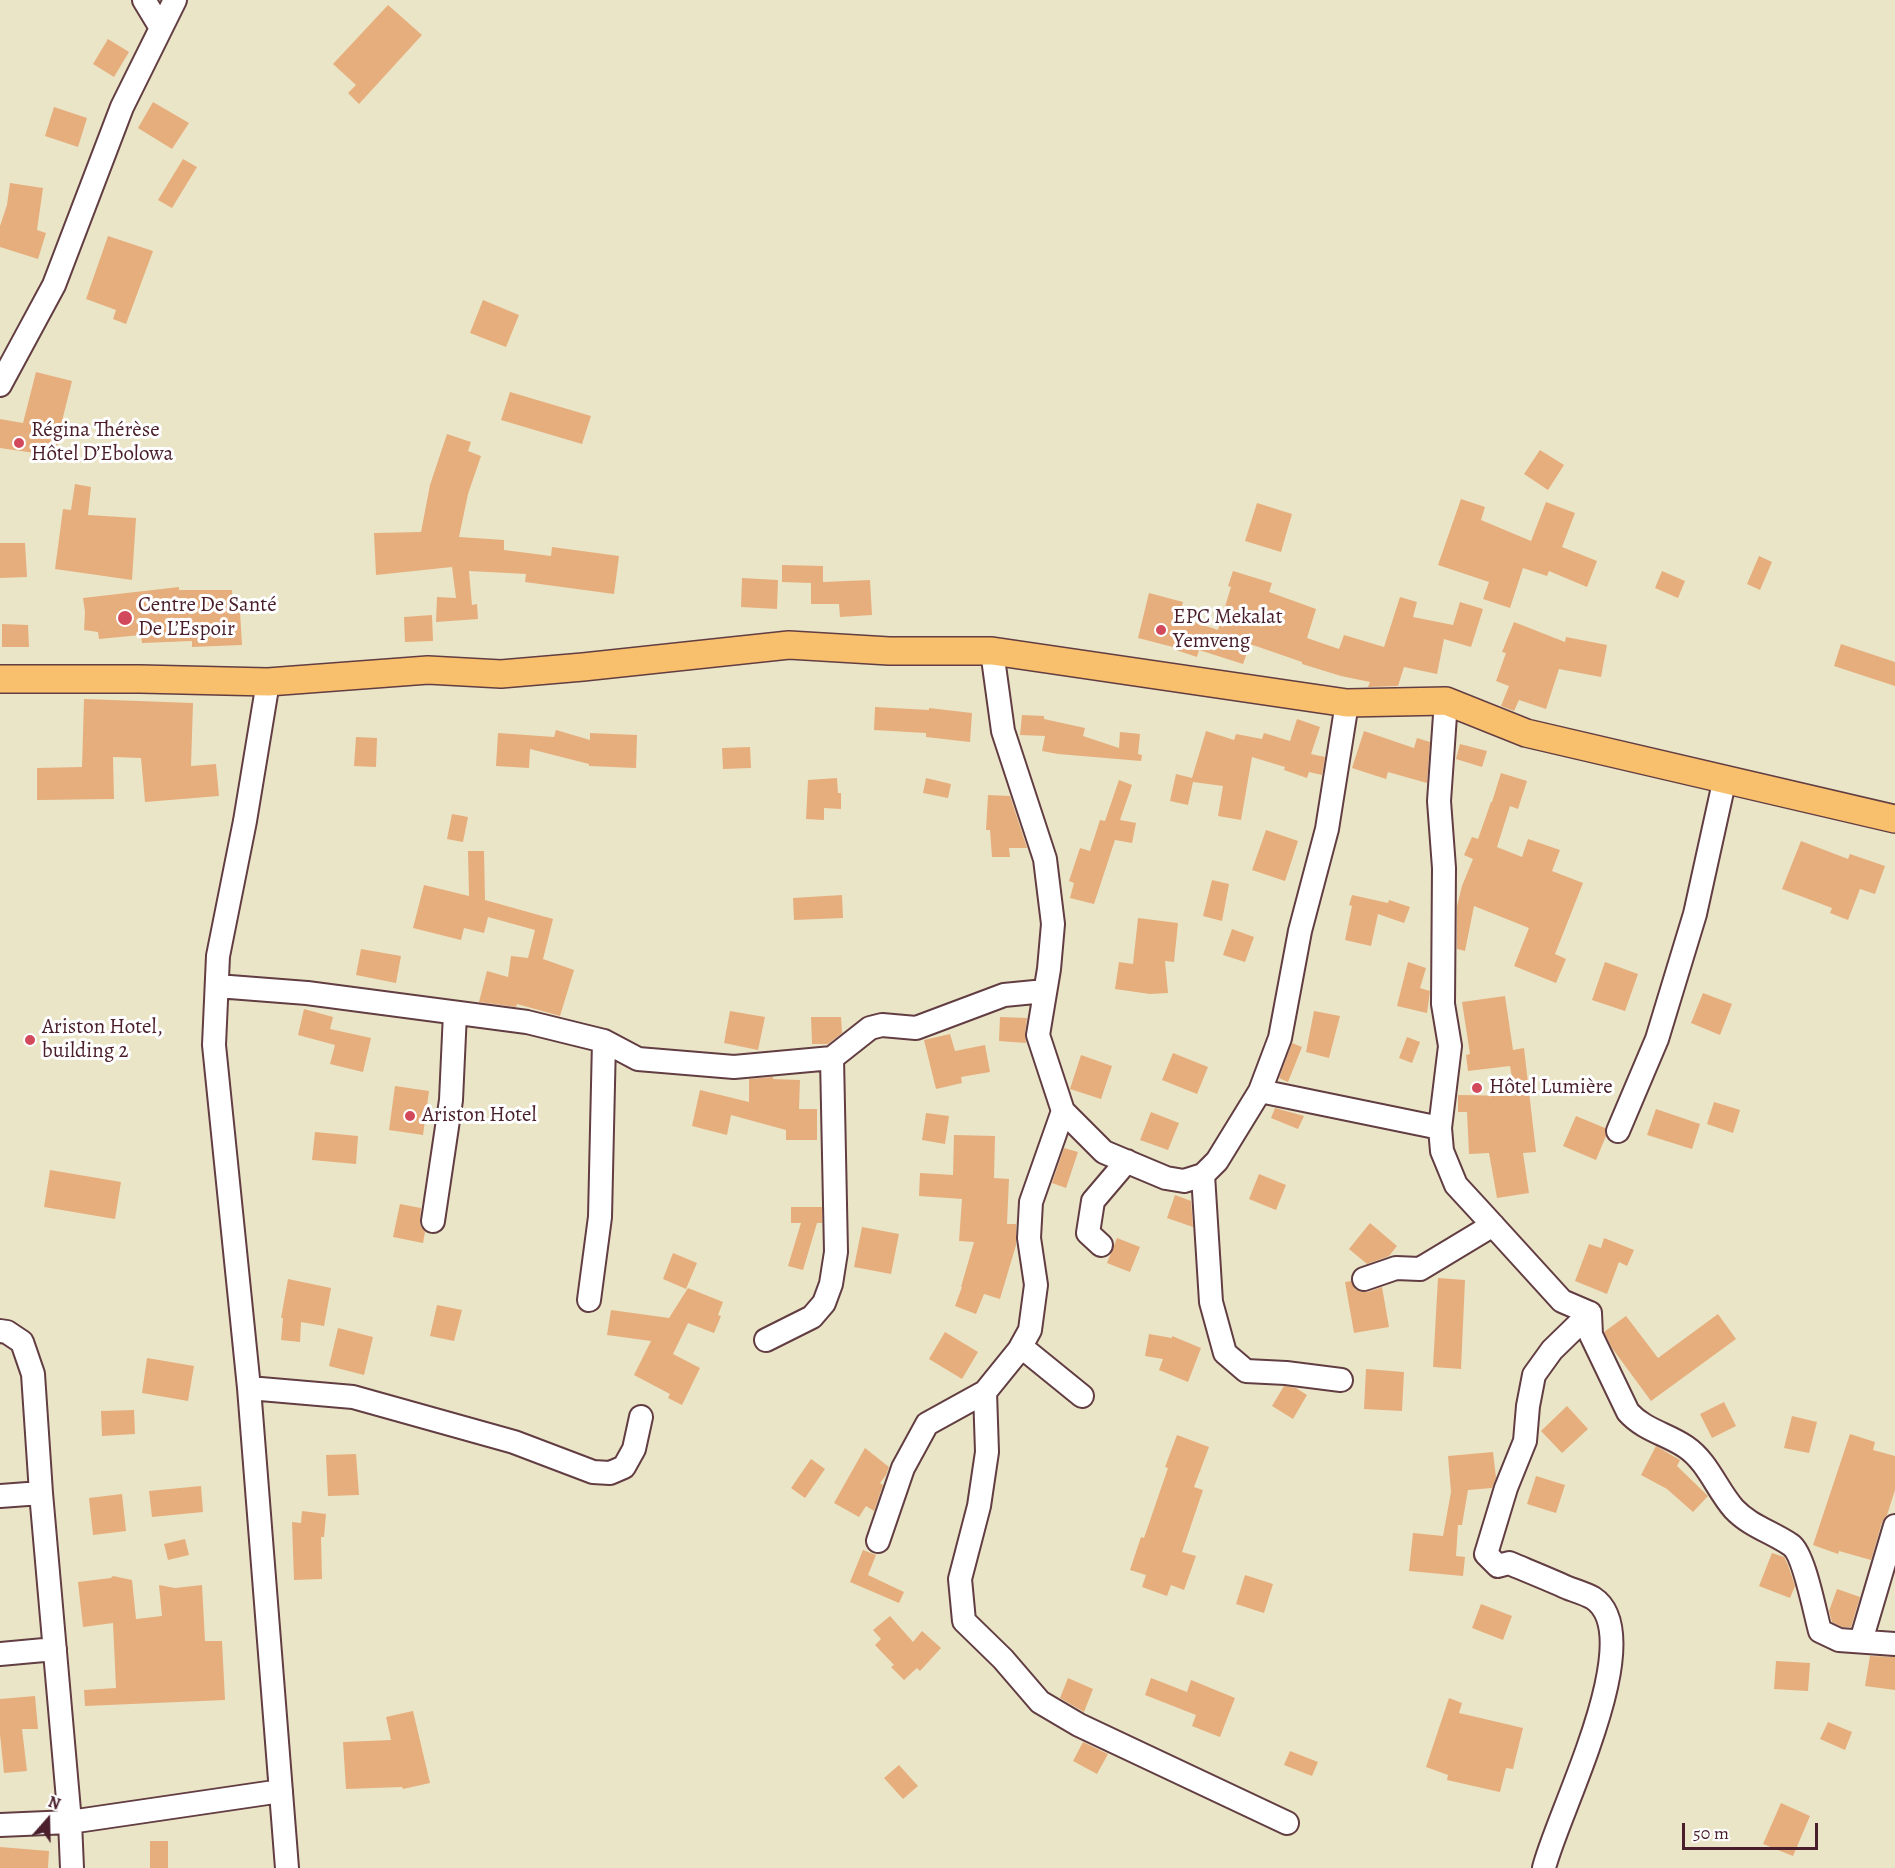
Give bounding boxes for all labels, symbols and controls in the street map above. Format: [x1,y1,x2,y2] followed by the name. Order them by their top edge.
[31,418,173,468] place label: Régina Thérèse Hôtel D’Ebolowa
[12,436,26,450] marker: Régina Thérèse Hôtel D’Ebolowa
[138,593,277,643] place label: Centre De Santé De L’Espoir
[1173,605,1283,655] place label: EPC Mekalat Yemveng
[116,609,134,627] marker: Centre De Santé De L’Espoir
[1154,623,1168,637] marker: EPC Mekalat Yemveng
[42,1015,163,1065] place label: Ariston Hotel, building 2
[23,1033,37,1047] marker: Ariston Hotel, building 2
[1489,1075,1613,1101] place label: Hôtel Lumière
[1470,1081,1484,1095] marker: Hôtel Lumière
[422,1103,537,1129] place label: Ariston Hotel
[403,1109,417,1123] marker: Ariston Hotel
[18,1790,78,1850] north arrow
[45,1791,63,1815] text: N
[1685,1811,1822,1849] scale bar
[1693,1821,1729,1845] text: 50 m

